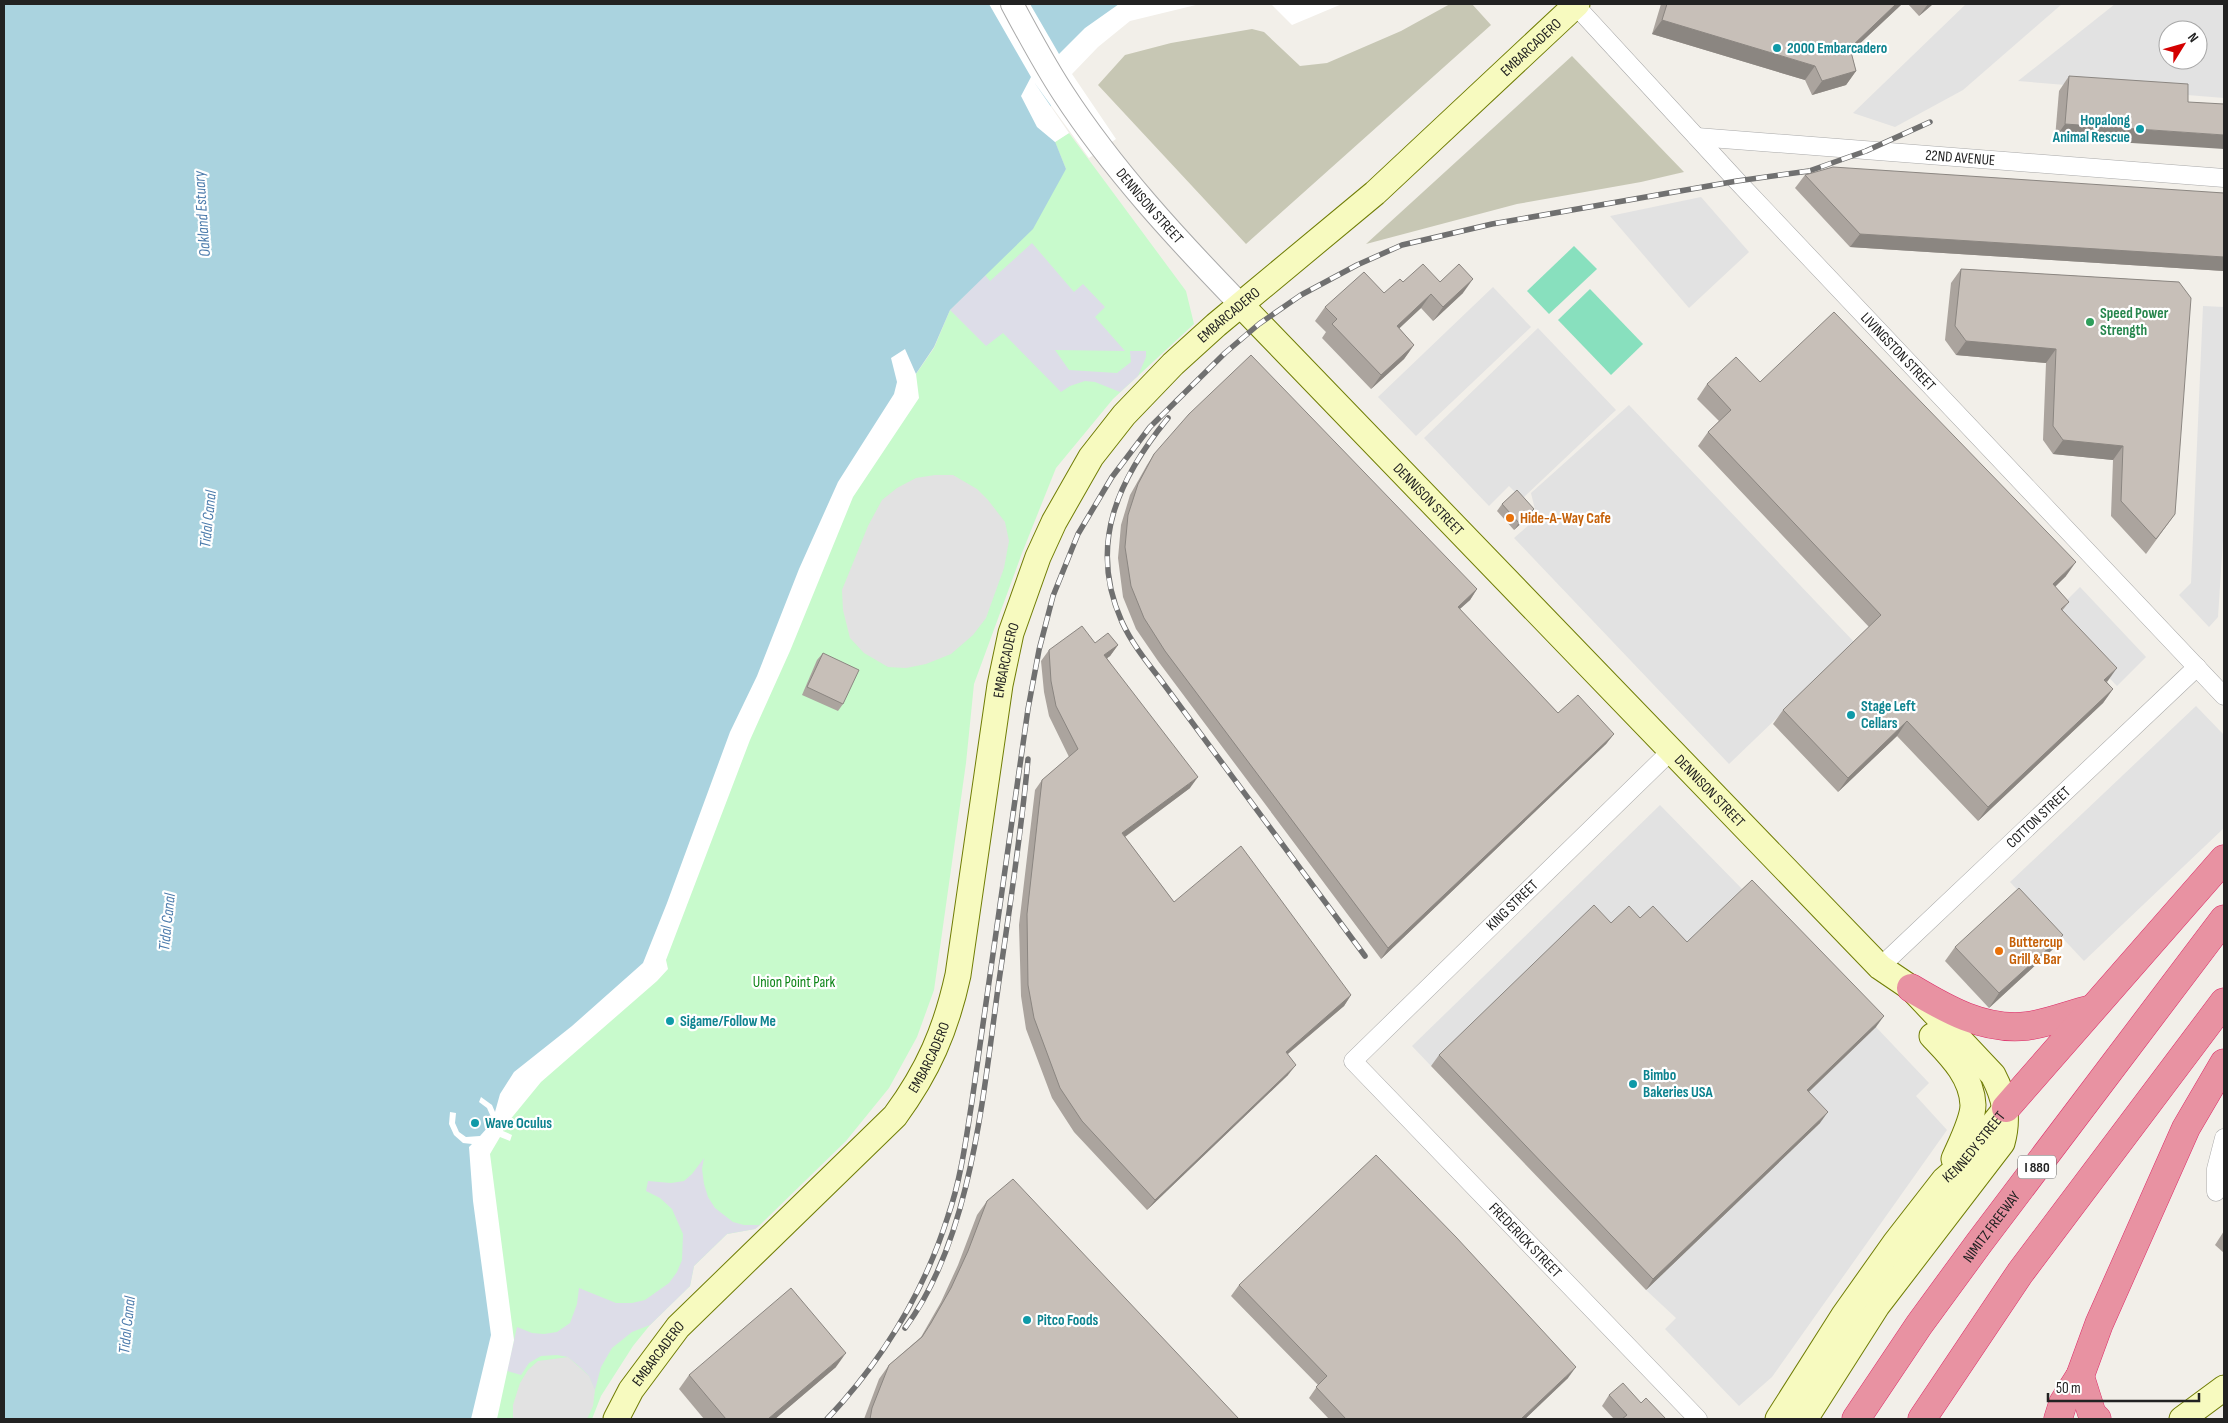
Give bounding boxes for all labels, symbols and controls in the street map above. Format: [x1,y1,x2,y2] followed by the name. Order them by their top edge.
[1497,14,1566,81] street label: EMBARCADERO
[2158,20,2208,70] north arrow
[2184,29,2202,46] text: N
[1787,39,1887,58] place label: 2000 Embarcadero
[1771,42,1783,54] marker: 2000 Embarcadero
[2052,111,2131,147] place label: Hopalong Animal Rescue
[2134,123,2146,135] marker: Hopalong Animal Rescue
[1925,146,1996,170] street label: 22ND AVENUE
[1112,165,1187,248] street label: DENNISON STREET
[190,169,215,257] water label: Oakland Estuary
[1194,283,1264,347] street label: EMBARCADERO
[2100,304,2169,340] place label: Speed Power Strength
[1856,309,1940,395] street label: LIVINGSTON STREET
[2084,316,2096,328] marker: Speed Power Strength
[1389,459,1467,540] street label: DENNISON STREET
[196,488,221,549] water label: Tidal Canal
[1520,509,1611,528] place label: Hide-A-Way Cafe
[1504,512,1516,524] marker: Hide-A-Way Cafe
[989,620,1024,699] street label: EMBARCADERO
[1861,697,1916,733] place label: Stage Left Cellars
[1845,709,1857,721] marker: Stage Left Cellars
[1670,751,1749,831] street label: DENNISON STREET
[2003,783,2075,852] street label: COTTON STREET
[1482,876,1542,935] street label: KING STREET
[155,891,180,952] water label: Tidal Canal
[2009,933,2063,969] place label: Buttercup Grill & Bar
[1993,945,2005,957] marker: Buttercup Grill & Bar
[753,973,835,992] park label: Union Point Park
[680,1012,776,1031] place label: Sigame/Follow Me
[664,1015,676,1027] marker: Sigame/Follow Me
[904,1020,954,1097] street label: EMBARCADERO
[1643,1066,1714,1102] place label: Bimbo Bakeries USA
[1627,1078,1639,1090] marker: Bimbo Bakeries USA
[1939,1107,2010,1187] street label: KENNEDY STREET
[485,1114,552,1133] place label: Wave Oculus
[469,1117,481,1129] marker: Wave Oculus
[2018,1156,2056,1178] road number: I 880
[1959,1187,2025,1266] street label: NIMITZ FREEWAY
[1485,1199,1566,1282] street label: FREDERICK STREET
[115,1294,140,1355] water label: Tidal Canal
[1037,1311,1098,1330] place label: Pitco Foods
[1021,1314,1033,1326] marker: Pitco Foods
[628,1317,689,1390] street label: EMBARCADERO
[2048,1370,2199,1402] scale bar
[2056,1379,2081,1398] text: 50 m

